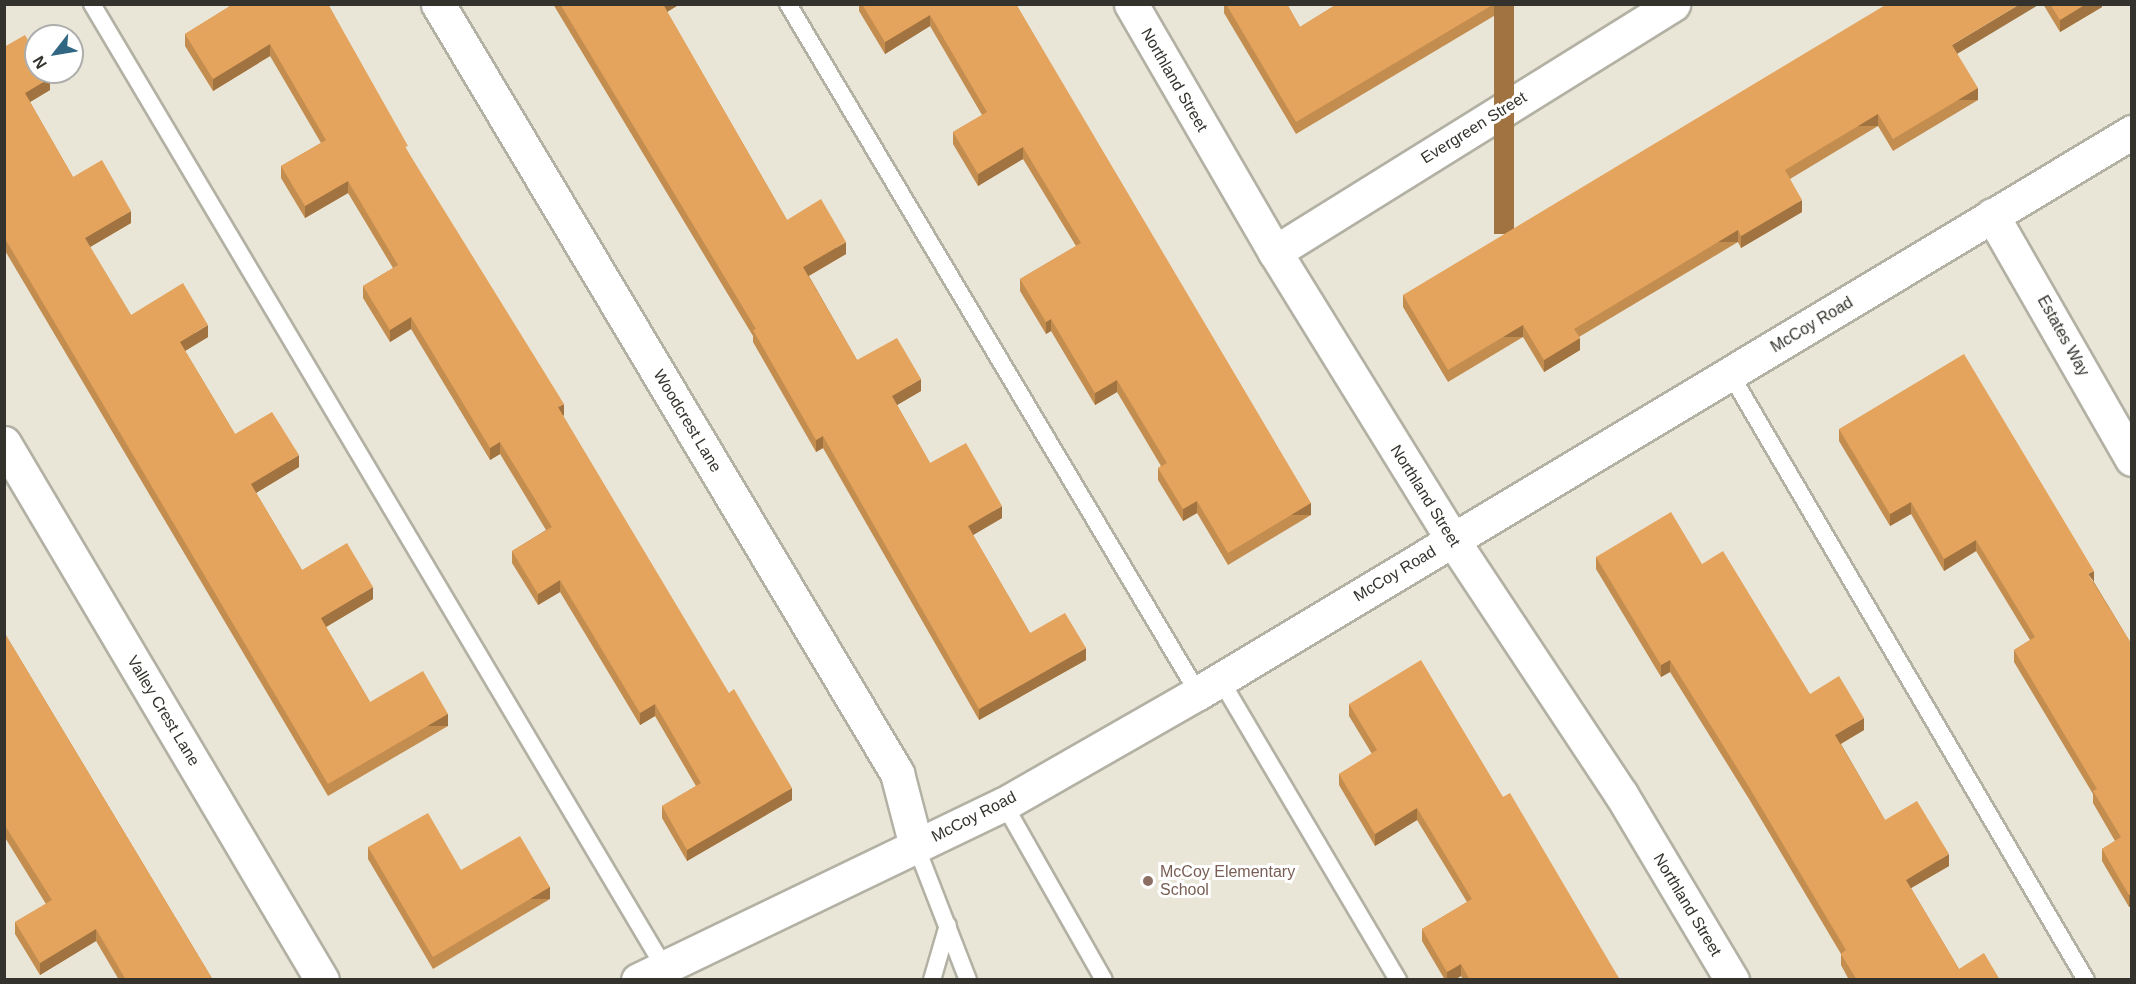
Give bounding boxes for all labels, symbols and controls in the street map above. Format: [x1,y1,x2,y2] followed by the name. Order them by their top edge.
[24,24,84,84] north arrow
[1137,25,1211,135] street label: Northland Street
[30,53,50,72] text: N
[1418,88,1530,168] street label: Evergreen Street
[2033,292,2093,380] street label: Estates Way
[1767,293,1857,357] street label: McCoy Road
[649,366,725,476] street label: Woodcrest Lane
[1386,442,1464,550] street label: Northland Street
[1350,542,1440,606] street label: McCoy Road
[123,652,203,770] street label: Valley Crest Lane
[928,787,1020,847] street label: McCoy Road
[1649,850,1725,960] street label: Northland Street
[1160,862,1295,900] place label: McCoy Elementary School
[1141,874,1155,888] marker: McCoy Elementary School

